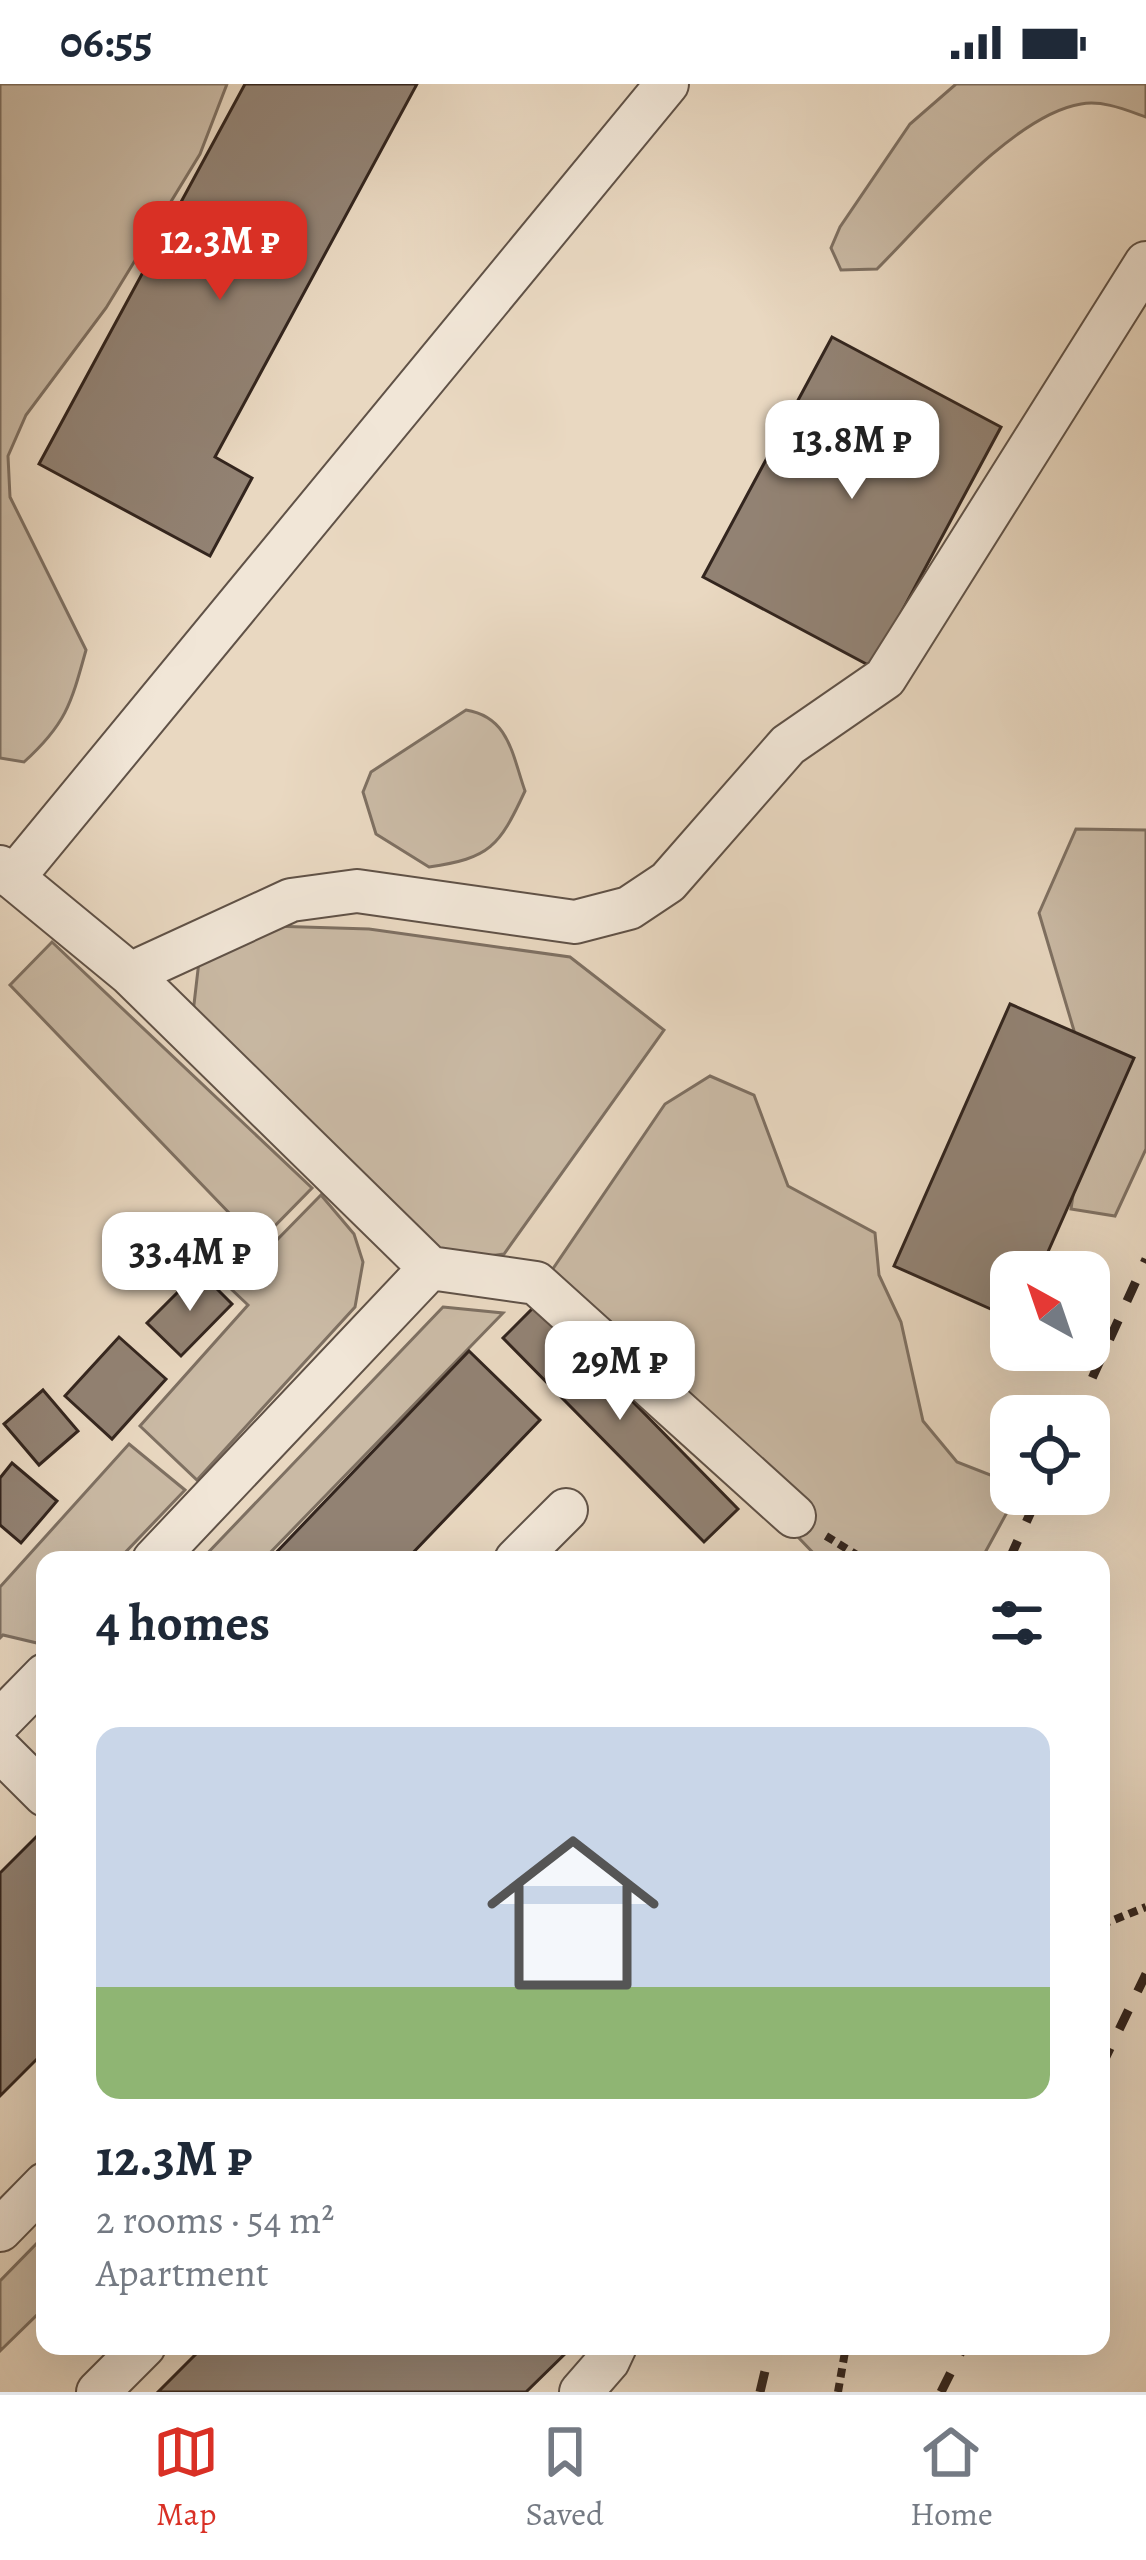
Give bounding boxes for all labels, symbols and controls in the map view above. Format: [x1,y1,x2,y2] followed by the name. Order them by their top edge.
[60,11,153,73] text: 06:55
[109,201,331,303] pin: 12.3M ₽
[160,213,280,266] text: 12.3M ₽
[741,400,963,502] pin: 13.8M ₽
[792,412,912,465] text: 13.8M ₽
[79,1212,301,1314] pin: 33.4M ₽
[129,1224,251,1277] text: 33.4M ₽
[990,1251,1110,1371] north arrow
[990,1251,1110,1515] map controls
[536,1321,704,1423] pin: 29M ₽
[572,1333,668,1386] text: 29M ₽
[990,1395,1110,1515] button: locate
[96,1588,270,1658] text: 4 homes
[984,1590,1050,1656] icon: filters
[465,1805,681,2021] icon: home
[96,2123,253,2193] text: 12.3M ₽
[96,2193,334,2246] text: 2 rooms · 54 m²
[96,2246,269,2299] text: Apartment
[153,2419,219,2536] tab: Map
[525,2419,604,2536] tab: Saved
[910,2419,993,2536] tab: Home

